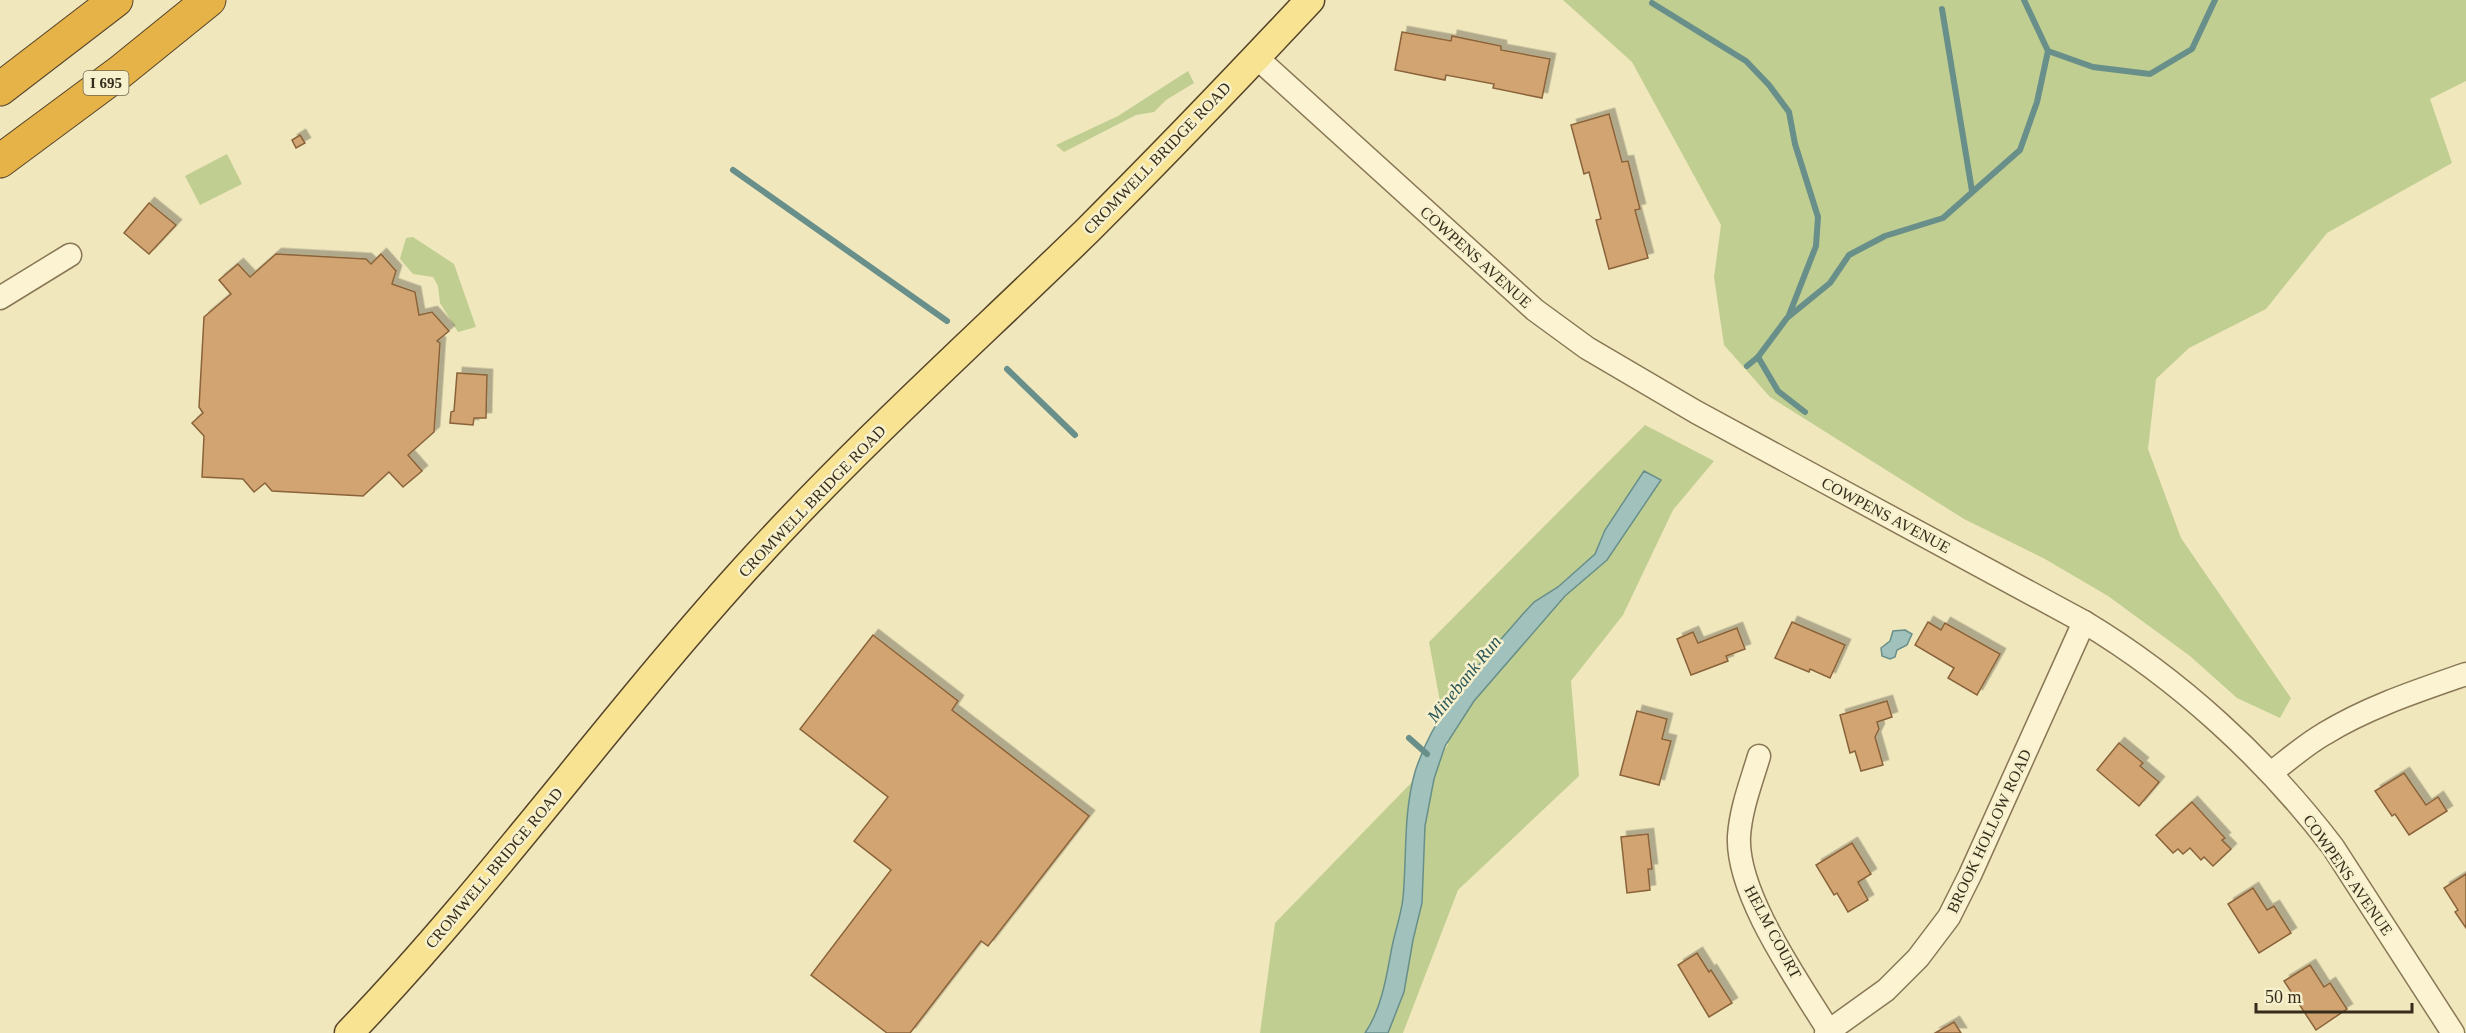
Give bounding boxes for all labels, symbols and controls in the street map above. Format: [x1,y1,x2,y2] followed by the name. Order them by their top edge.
[84,71,128,95] road number: I 695
[1080,79,1234,237] street label: CROMWELL BRIDGE ROAD
[1417,203,1535,311] street label: COWPENS AVENUE
[735,422,889,580] street label: CROMWELL BRIDGE ROAD
[1819,474,1953,556] street label: COWPENS AVENUE
[1422,632,1505,727] water label: Minebank Run
[1944,747,2034,915] street label: BROOK HOLLOW ROAD
[422,784,566,952] street label: CROMWELL BRIDGE ROAD
[2300,811,2396,939] street label: COWPENS AVENUE
[1741,883,1805,981] street label: HELM COURT
[2256,976,2412,1014] scale bar
[2265,987,2302,1007] text: 50 m

